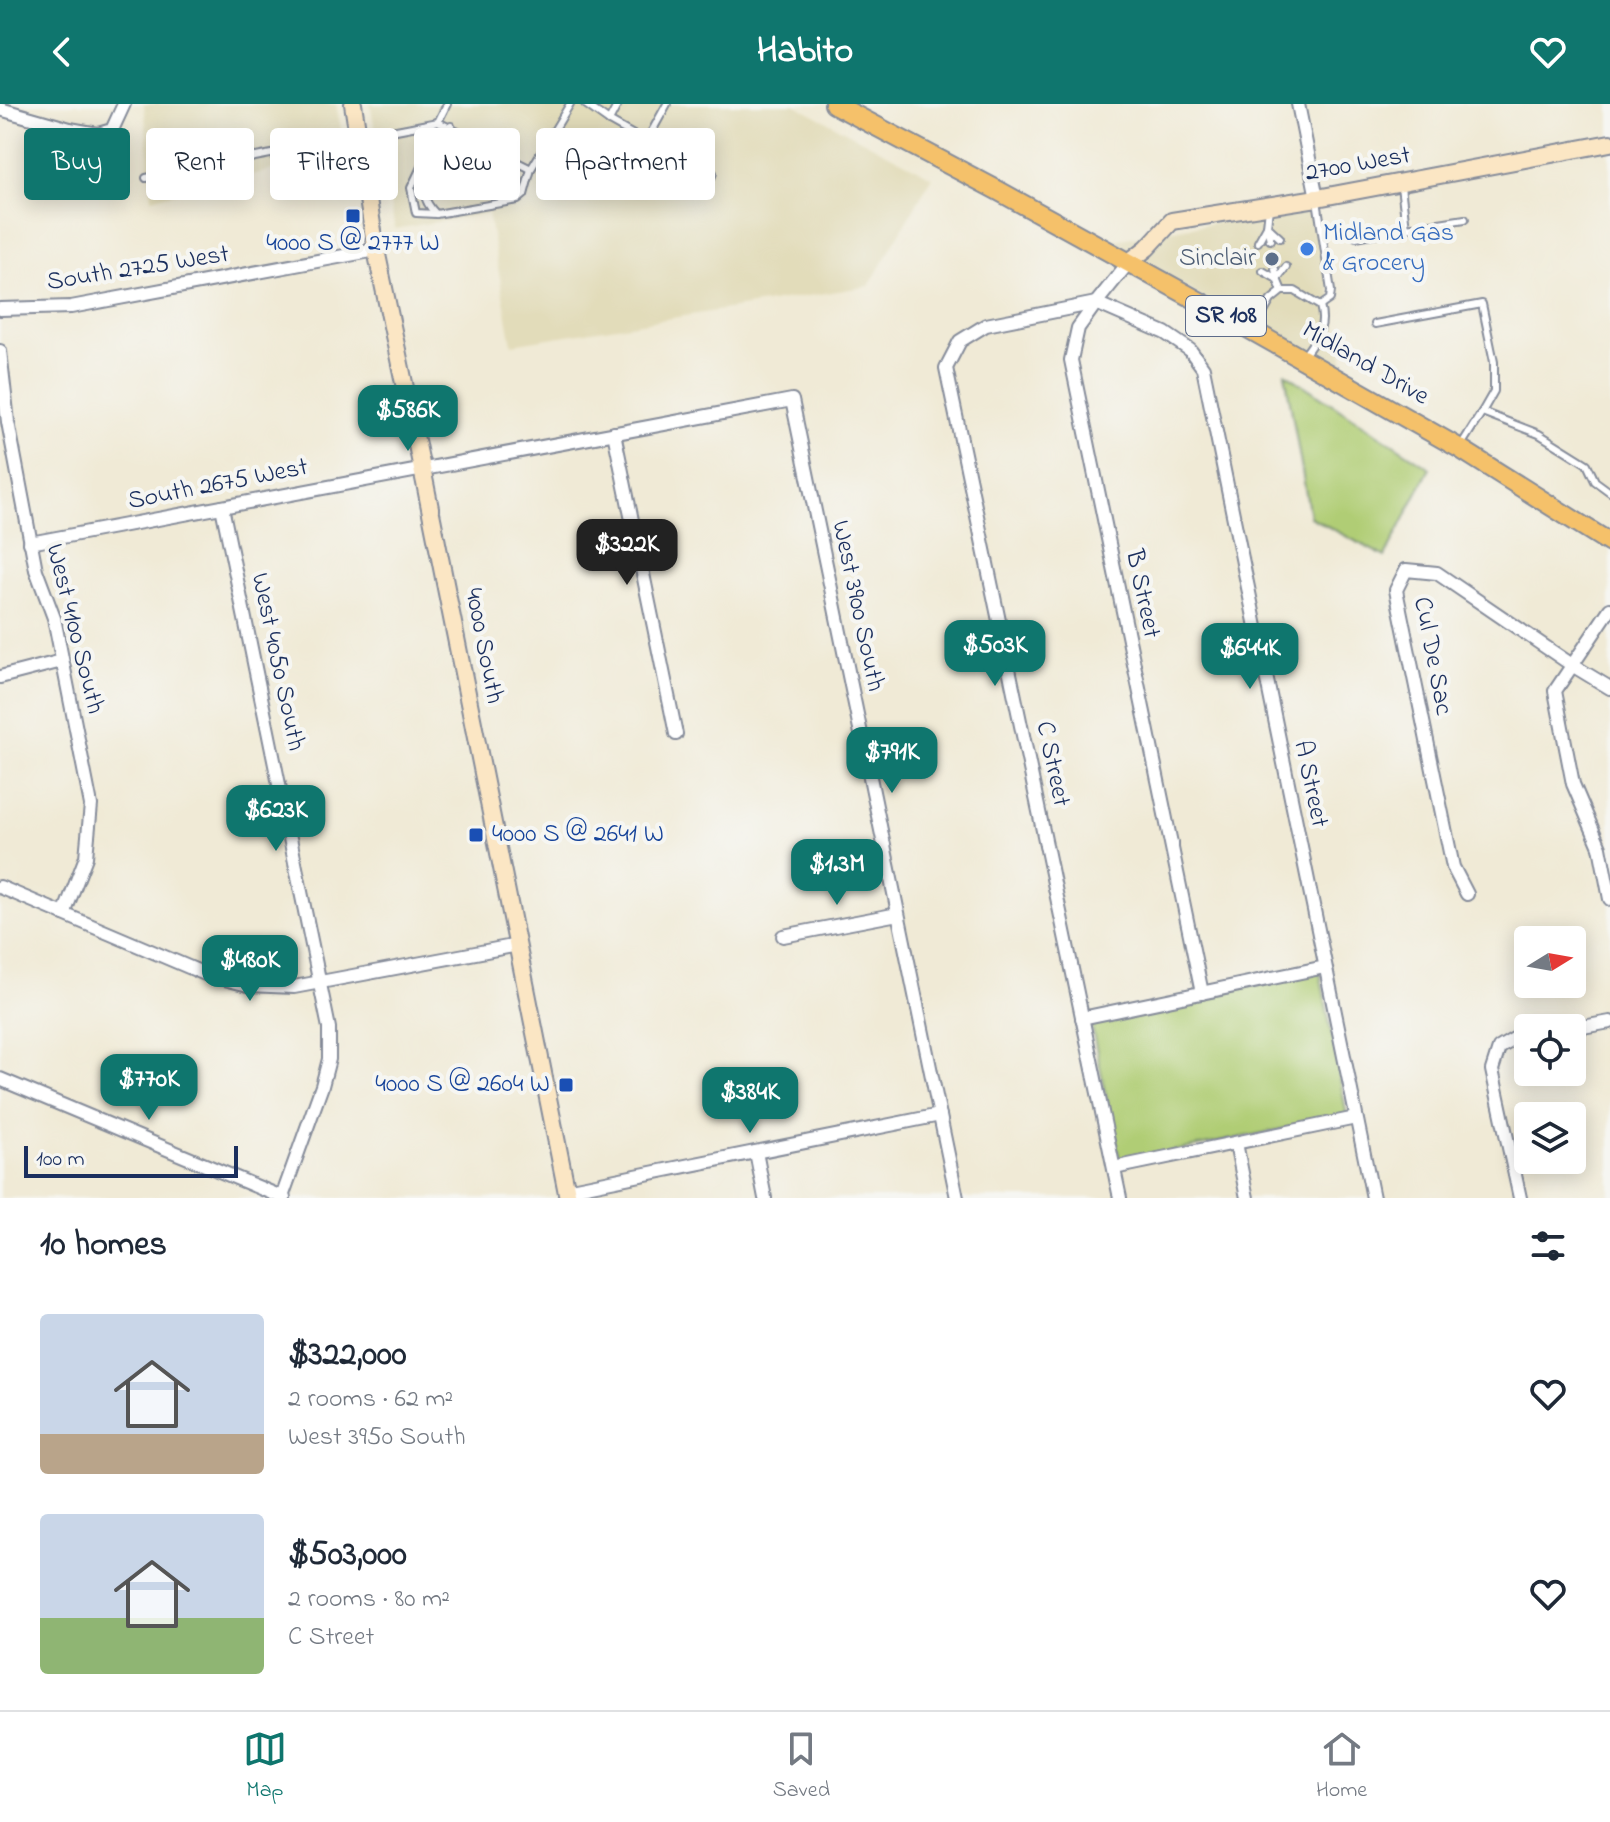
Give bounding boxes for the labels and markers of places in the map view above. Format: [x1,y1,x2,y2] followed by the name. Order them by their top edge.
[344,207,362,225] marker: 4000 S @ 2777 W
[1323,215,1454,283] place label: Midland Gas & Grocery
[266,225,440,263] place label: 4000 S @ 2777 W
[1179,240,1257,278] place label: Sinclair
[1298,240,1316,258] marker: Midland Gas & Grocery
[1263,250,1281,268] marker: Sinclair
[352,385,464,453] pin: $586K
[571,519,683,587] pin: $322K
[939,620,1051,688] pin: $503K
[1194,623,1306,691] pin: $644K
[836,727,948,795] pin: $791K
[220,785,332,853] pin: $623K
[492,816,664,854] place label: 4000 S @ 2641 W
[467,826,485,844] marker: 4000 S @ 2641 W
[781,839,893,907] pin: $1.3M
[194,935,306,1003] pin: $480K
[93,1054,205,1122] pin: $770K
[375,1066,550,1104] place label: 4000 S @ 2604 W
[694,1067,806,1135] pin: $384K
[557,1076,575,1094] marker: 4000 S @ 2604 W

